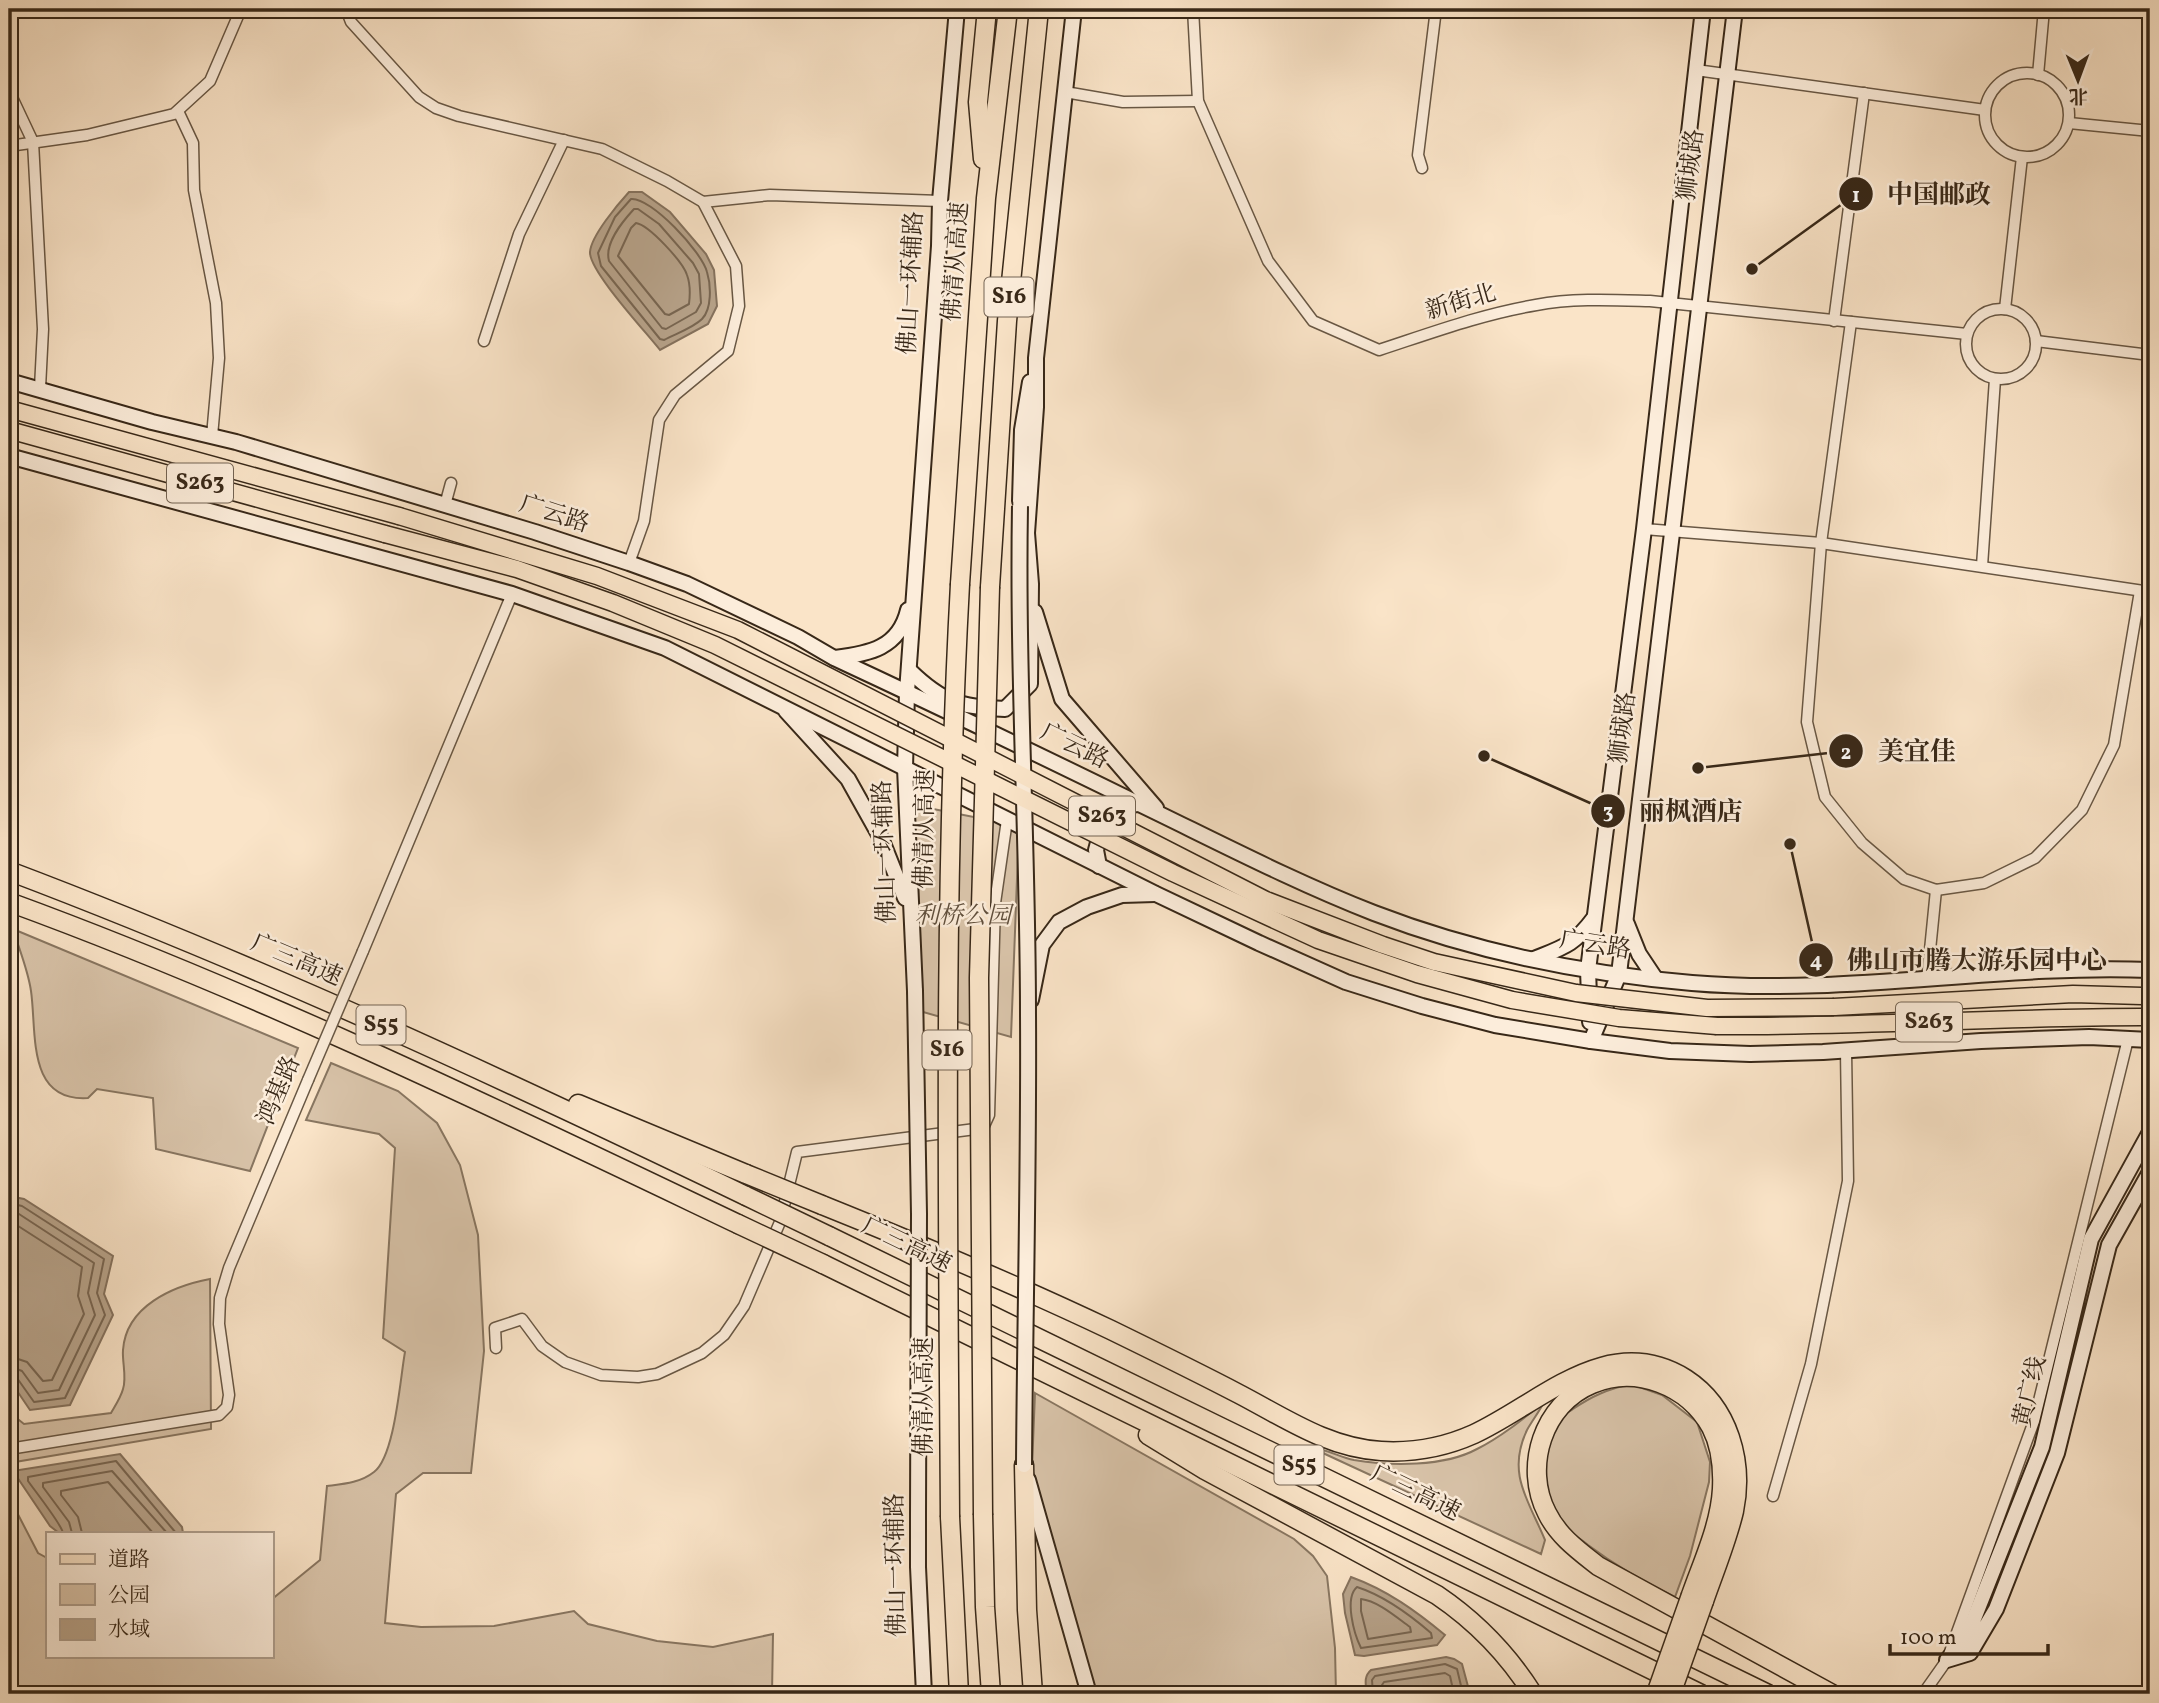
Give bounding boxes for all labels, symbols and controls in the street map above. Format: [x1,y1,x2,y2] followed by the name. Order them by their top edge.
[2044,46,2114,116] north arrow
[2069,82,2088,108] text: 北
[1671,127,1713,203] street label: 狮城路
[1838,171,2005,218] callout: 中国邮政
[1887,178,1991,214] text: 中国邮政
[1852,182,1860,211] text: 1
[936,201,978,323] street label: 佛清从高速
[891,210,933,356] street label: 佛山一环辅路
[1422,277,1500,329] street label: 新街北
[984,278,1034,316] road number: S16
[167,463,233,503] road number: S263
[515,488,593,542] street label: 广云路
[1603,690,1645,766] street label: 狮城路
[1034,716,1114,778] street label: 广云路
[1829,728,1970,775] callout: 美宜佳
[1878,735,1956,771] text: 美宜佳
[1841,739,1851,768] text: 2
[908,769,944,889] street label: 佛清从高速
[866,779,906,925] street label: 佛山一环辅路
[1590,787,1757,834] callout: 丽枫酒店
[1639,795,1743,831] text: 丽枫酒店
[1069,796,1135,836] road number: S263
[1603,798,1613,827] text: 3
[915,900,1015,934] park label: 利桥公园
[1557,924,1633,968] street label: 广云路
[245,927,347,995] street label: 广三高速
[1799,936,2121,983] callout: 佛山市腾大游乐园中心
[1847,944,2107,980] text: 佛山市腾大游乐园中心
[1810,947,1823,976] text: 4
[1896,1002,1962,1042] road number: S263
[356,1006,406,1044] road number: S55
[922,1030,972,1070] road number: S16
[250,1051,310,1131] street label: 鸿基路
[855,1210,957,1282] street label: 广三高速
[908,1337,942,1457] street label: 佛清从高速
[2006,1353,2056,1431] street label: 黄广线
[1274,1446,1324,1484] road number: S55
[1364,1458,1466,1530] street label: 广三高速
[879,1493,915,1637] street label: 佛山一环辅路
[46,1532,273,1658] legend
[108,1546,150,1575] text: 道路
[108,1582,150,1611] text: 公园
[1890,1612,2047,1656] scale bar
[108,1616,150,1645] text: 水域
[1900,1624,1957,1653] text: 100 m

